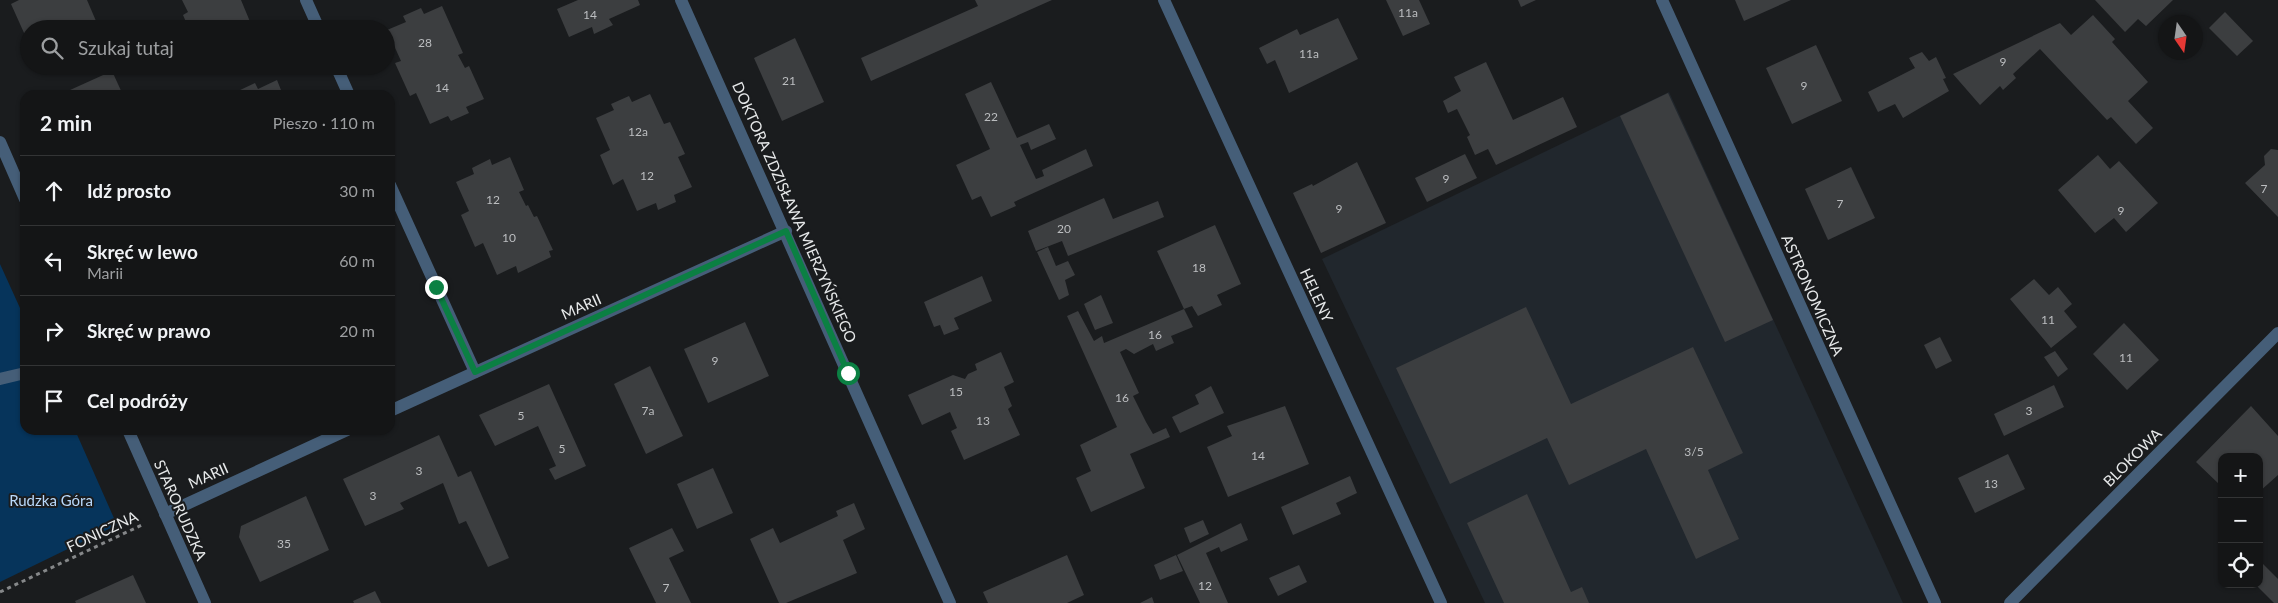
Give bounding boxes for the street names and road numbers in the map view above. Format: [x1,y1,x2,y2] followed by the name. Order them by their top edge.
[729,79,861,345] street label: DOKTORA ZDZISŁAWA MIERZYŃSKIEGO
[1778,232,1848,359] street label: ASTRONOMICZNA
[1297,265,1338,325] street label: HELENY
[558,289,604,323] street label: MARII
[2099,423,2166,490] street label: BLOKOWA
[151,457,212,564] street label: STARORUDZKA
[185,458,231,492] street label: MARII
[63,506,141,555] street label: FONICZNA

